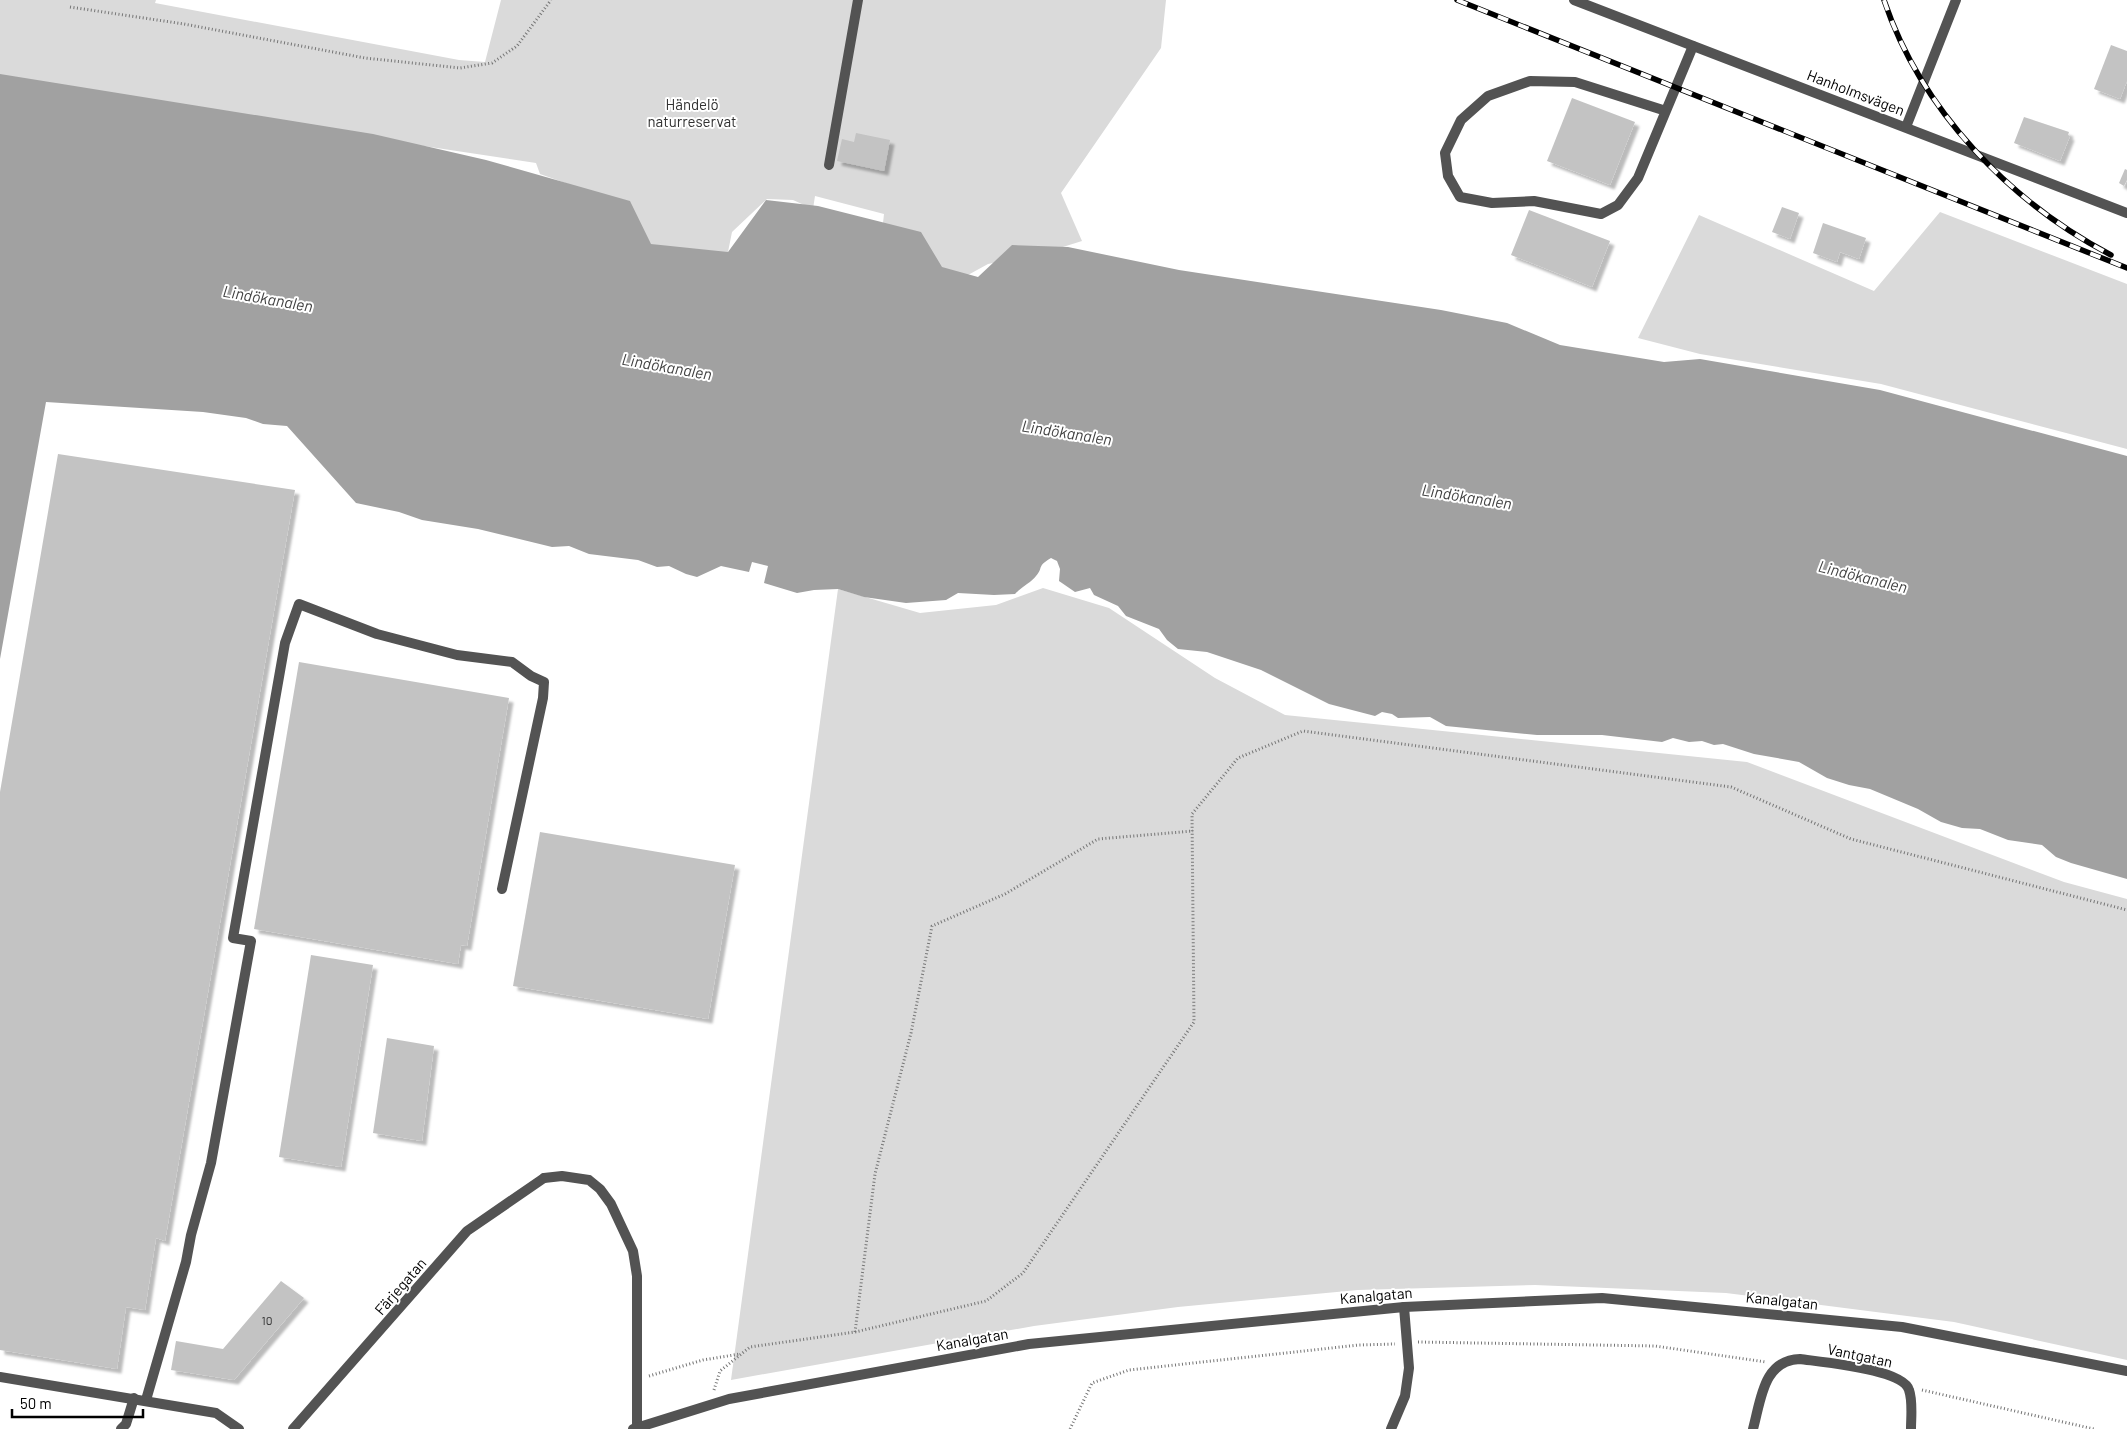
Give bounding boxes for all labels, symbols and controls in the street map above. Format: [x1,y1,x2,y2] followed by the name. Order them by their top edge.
[1805,65,1907,119] street label: Hanholmsvägen
[647,95,737,130] park label: Händelö naturreservat
[222,281,314,315] water label: Lindökanalen
[621,349,713,383] water label: Lindökanalen
[1021,416,1113,448] water label: Lindökanalen
[1421,480,1513,512] water label: Lindökanalen
[1817,556,1909,596] water label: Lindökanalen
[370,1254,430,1318] street label: Färjegatan
[1339,1283,1413,1307] street label: Kanalgatan
[1745,1287,1819,1313] street label: Kanalgatan
[262,1313,272,1327] house number: 10
[935,1324,1009,1354] street label: Kanalgatan
[1826,1339,1894,1371] street label: Vantgatan
[12,1386,144,1418] scale bar
[20,1394,52,1412] text: 50 m

